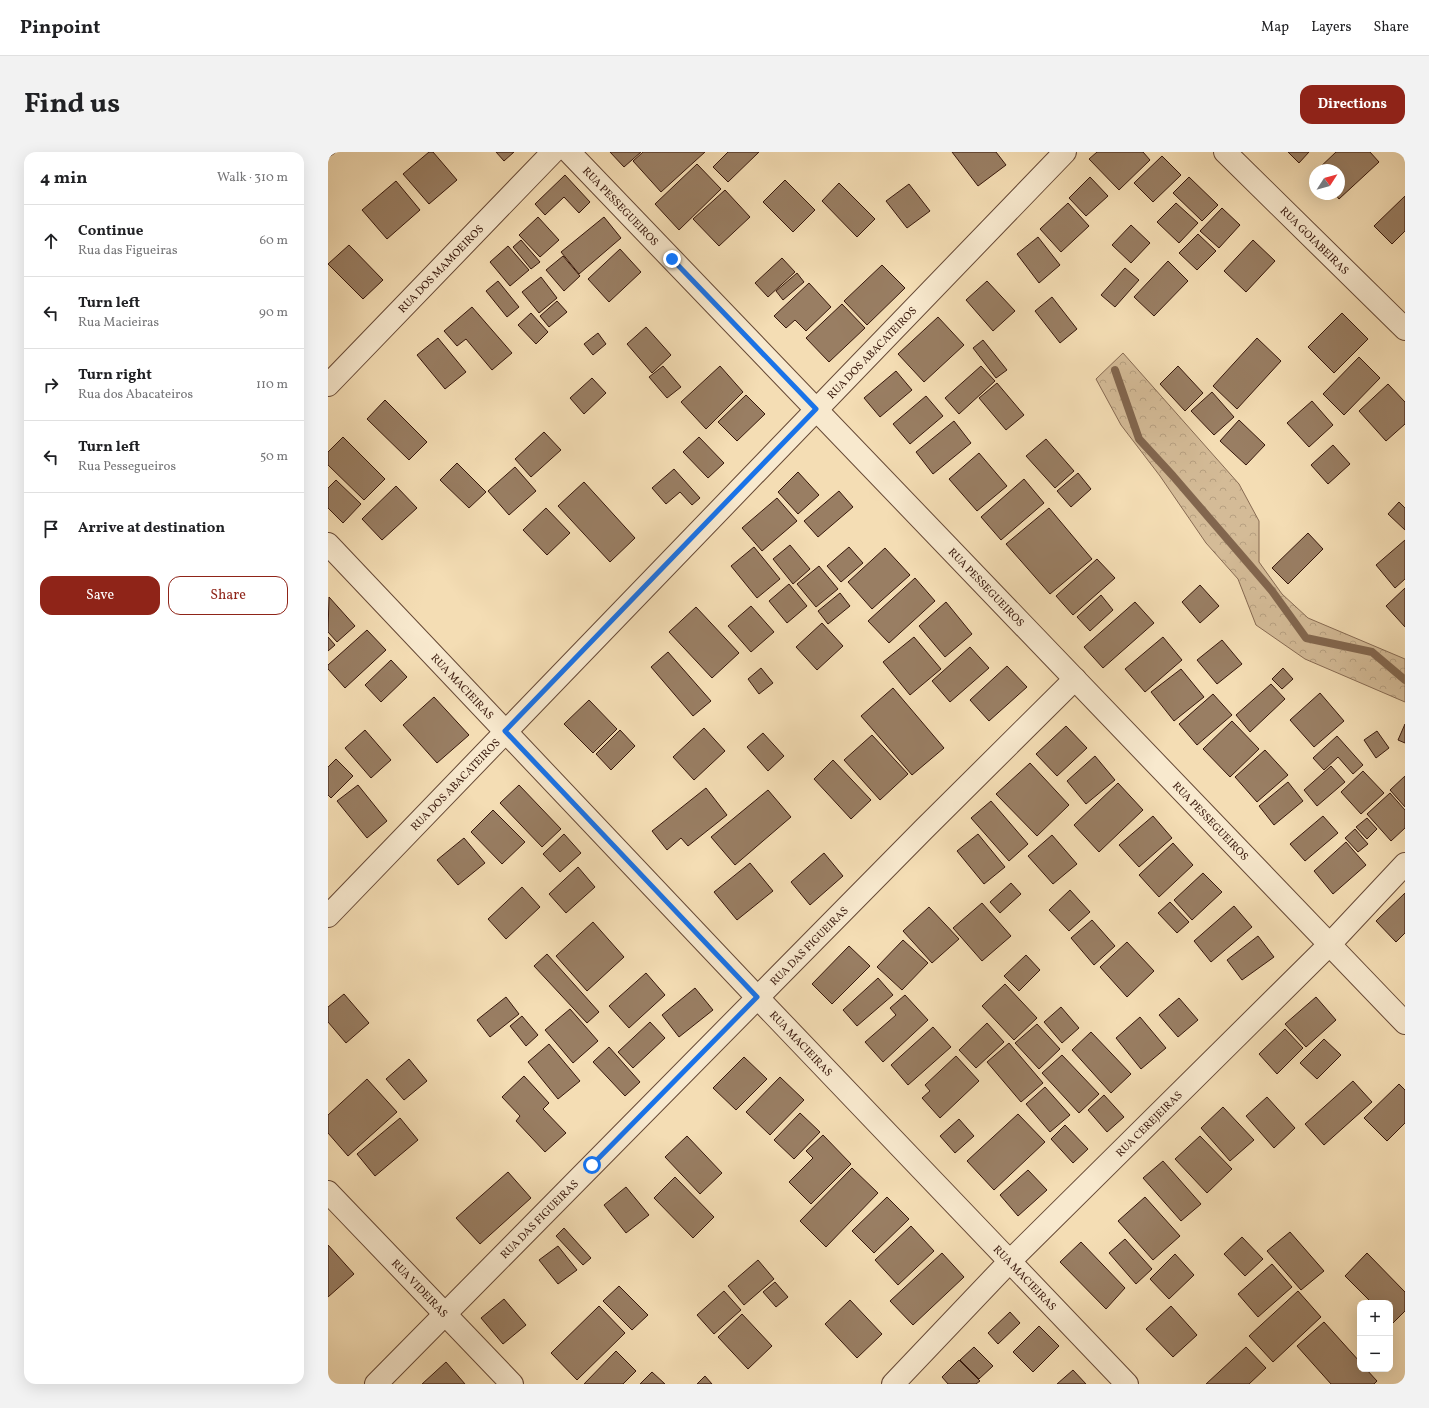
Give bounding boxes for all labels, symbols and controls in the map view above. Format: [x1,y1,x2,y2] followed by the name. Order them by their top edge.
[20,15,100,41] text: Pinpoint
[1261,18,1289,37] text: Map
[1311,18,1351,37] text: Layers
[1373,18,1409,37] text: Share
[24,85,120,124] text: Find us
[1300,85,1405,124] button: Directions
[578,164,661,250] street label: RUA PESSEGUEIROS
[1309,164,1345,200] north arrow
[40,167,87,190] text: 4 min
[217,169,288,187] text: Walk · 310 m
[1276,204,1351,279] street label: RUA GOIABEIRAS
[78,221,143,242] text: Continue
[395,222,488,317] street label: RUA DOS MAMOEIROS
[40,230,62,252] icon: ahead
[260,232,288,250] text: 60 m
[78,242,178,260] text: Rua das Figueiras
[663,250,681,268] route end
[78,293,140,314] text: Turn left
[40,302,62,324] icon: left
[259,304,288,322] text: 90 m
[825,304,921,403] street label: RUA DOS ABACATEIROS
[78,314,159,332] text: Rua Macieiras
[78,365,152,386] text: Turn right
[40,374,62,396] icon: right
[256,376,288,394] text: 110 m
[78,386,193,404] text: Rua dos Abacateiros
[78,437,140,458] text: Turn left
[40,446,62,468] icon: left
[260,448,288,466] text: 50 m
[78,458,176,476] text: Rua Pessegueiros
[40,518,62,540] icon: arrive
[78,518,225,539] text: Arrive at destination
[944,545,1027,631] street label: RUA PESSEGUEIROS
[40,576,160,615] button: Save
[168,576,288,615] button: Share
[427,651,496,723] street label: RUA MACIEIRAS
[408,736,504,835] street label: RUA DOS ABACATEIROS
[1168,779,1251,865] street label: RUA PESSEGUEIROS
[767,904,852,990] street label: RUA DAS FIGUEIRAS
[765,1008,835,1080] street label: RUA MACIEIRAS
[1113,1088,1186,1161] street label: RUA CEREJEIRAS
[583,1156,601,1174] route start
[498,1177,583,1263] street label: RUA DAS FIGUEIRAS
[989,1243,1059,1315] street label: RUA MACIEIRAS
[387,1257,450,1322] street label: RUA VIDEIRAS
[1357,1300,1393,1372] map controls
[1357,1300,1393,1336] button: +
[1357,1336,1393,1372] button: −

